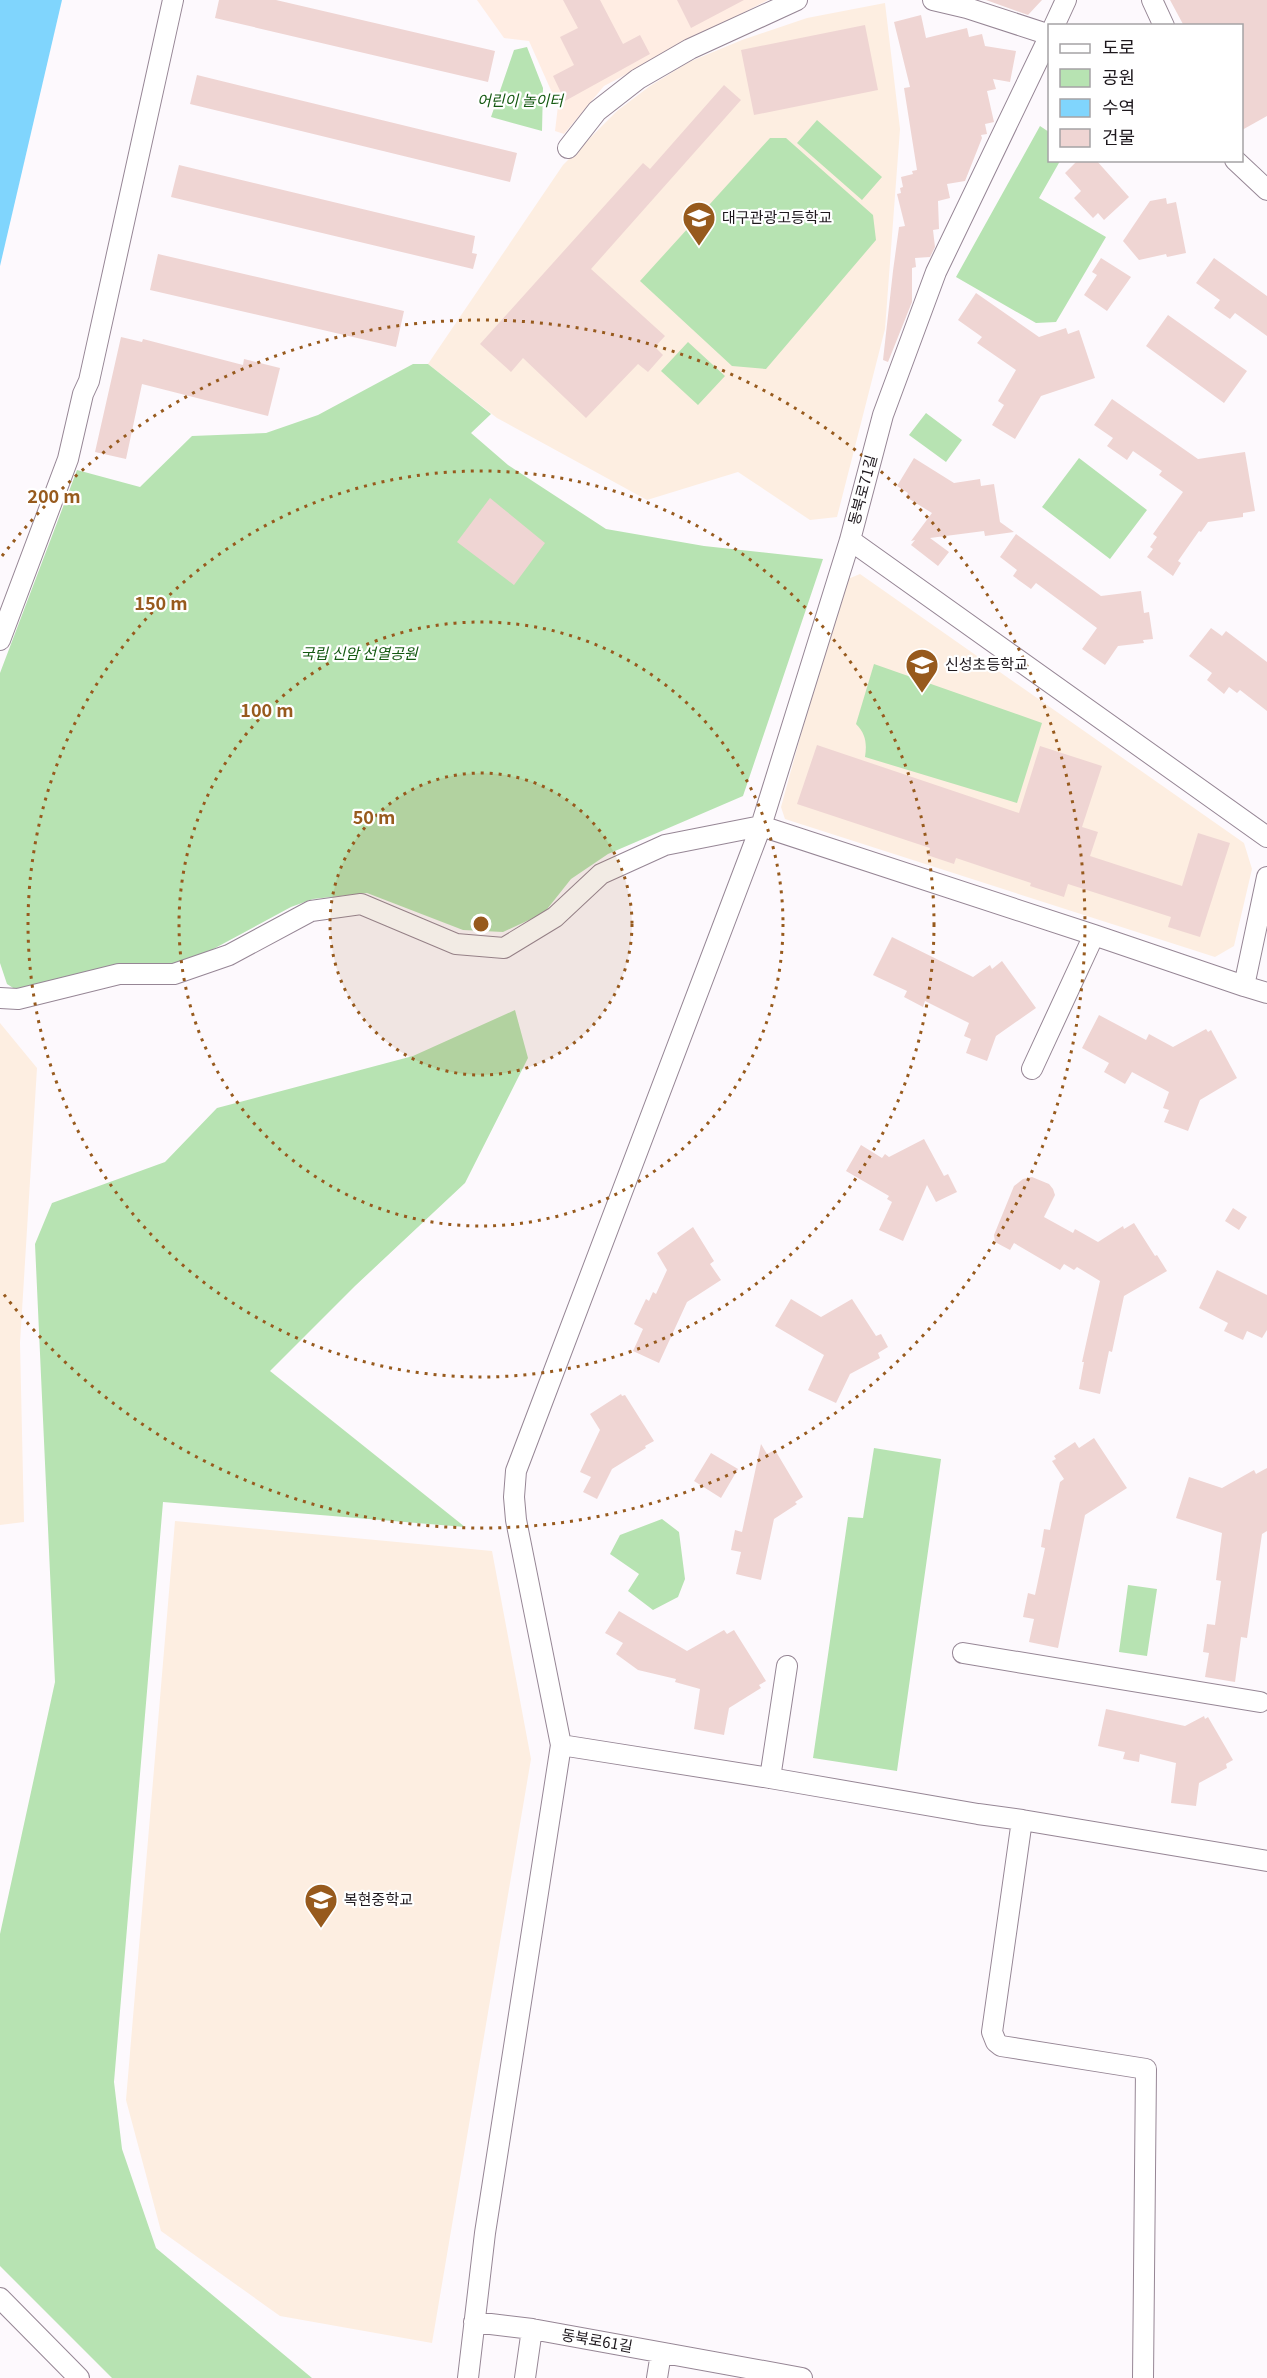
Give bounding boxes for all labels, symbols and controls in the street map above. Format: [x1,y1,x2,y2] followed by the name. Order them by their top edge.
[1048,24,1243,162] legend
[1102,33,1135,59] text: 도로
[1102,63,1135,89] text: 공원
[477,89,565,110] park label: 어린이 놀이터
[1102,93,1135,119] text: 수역
[1102,123,1135,149] text: 건물
[681,200,717,247] school or university icon: 대구관광고등학교
[722,206,832,227] place label: 대구관광고등학교
[842,452,881,527] street label: 동북로71길
[27,482,81,508] text: 200 m
[134,589,188,615] text: 150 m
[300,642,419,663] park label: 국립 신암 선열공원
[904,647,940,694] school or university icon: 신성초등학교
[945,653,1028,674] place label: 신성초등학교
[240,696,294,722] text: 100 m
[353,803,395,829] text: 50 m
[471,914,491,934] centre of rings
[303,1882,339,1929] school or university icon: 복현중학교
[344,1888,413,1909] place label: 복현중학교
[560,2323,634,2356] street label: 동북로61길

